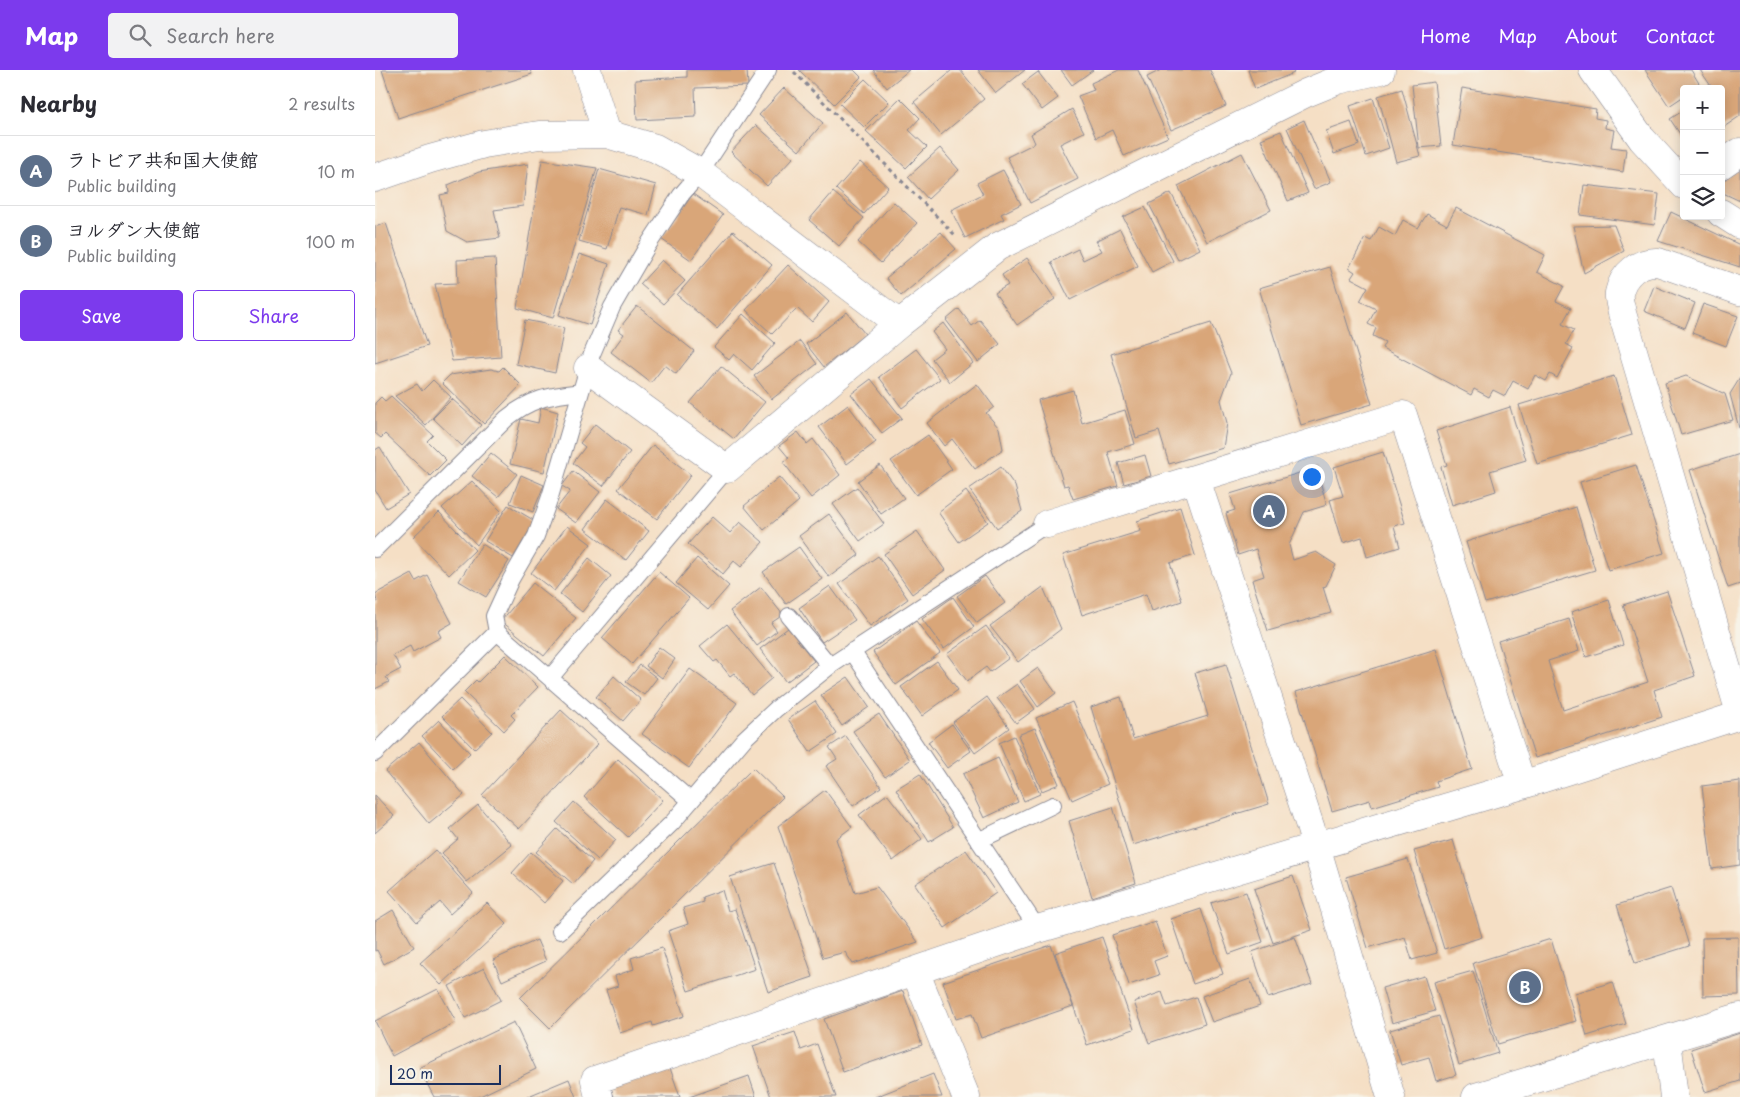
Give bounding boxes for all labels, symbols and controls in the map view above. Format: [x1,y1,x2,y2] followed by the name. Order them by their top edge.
[108,13,458,58] search box
[25,17,78,53] text: Map
[126,21,154,49] icon: search
[166,21,275,49] text: Search here
[1420,22,1470,49] text: Home
[1498,22,1537,49] text: Map
[1565,22,1617,49] text: About
[1645,22,1715,49] text: Contact
[1680,85,1725,220] map controls
[1680,85,1725,130] button: +
[20,87,97,119] text: Nearby
[288,91,355,115] text: 2 results
[1680,130,1725,175] button: −
[67,145,258,173] text: ラトビア共和国大使館
[30,159,42,183] text: A
[318,159,355,183] text: 10 m
[67,173,177,197] text: Public building
[1680,175,1725,220] button: layers
[67,215,200,243] text: ヨルダン大使館
[31,229,41,253] text: B
[306,229,355,253] text: 100 m
[67,243,177,267] text: Public building
[20,290,183,341] button: Save
[193,290,355,341] button: Share
[1299,464,1325,490] your location
[1253,492,1285,530] pin: A
[1509,968,1541,1006] pin: B
[390,1062,501,1085] scale bar
[397,1063,433,1084] text: 20 m

